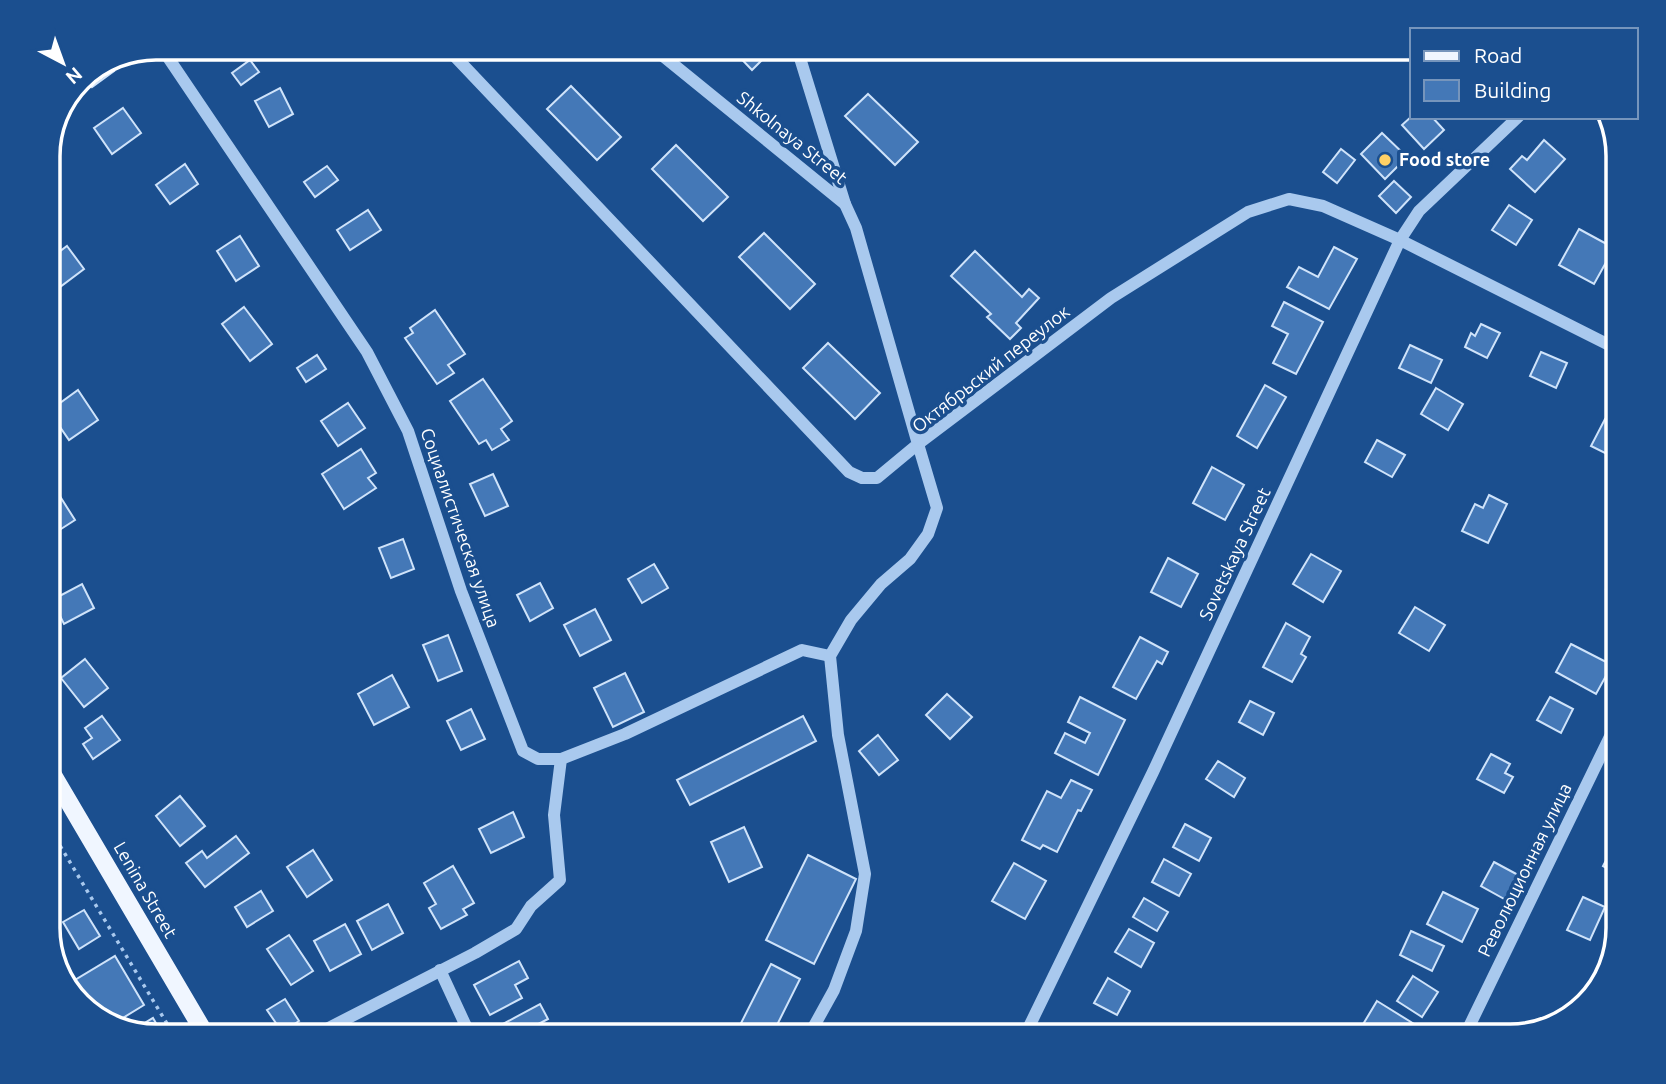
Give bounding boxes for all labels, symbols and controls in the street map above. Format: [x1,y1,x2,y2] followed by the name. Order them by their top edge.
[28,28,98,98] north arrow
[1410,28,1638,119] legend
[1474,43,1522,67] text: Road
[62,63,87,89] text: N
[1474,78,1551,102] text: Building
[734,87,852,188] street label: Shkolnaya Street
[1399,149,1490,169] place label: Food store
[1377,152,1393,168] marker: Food store
[908,301,1073,436] street label: Октябрьский переулок
[417,425,505,630] street label: Социалистическая улица
[1195,484,1274,623] street label: Sovetskaya Street
[1473,780,1575,960] street label: Революционная улица
[110,838,181,941] street label: Lenina Street

